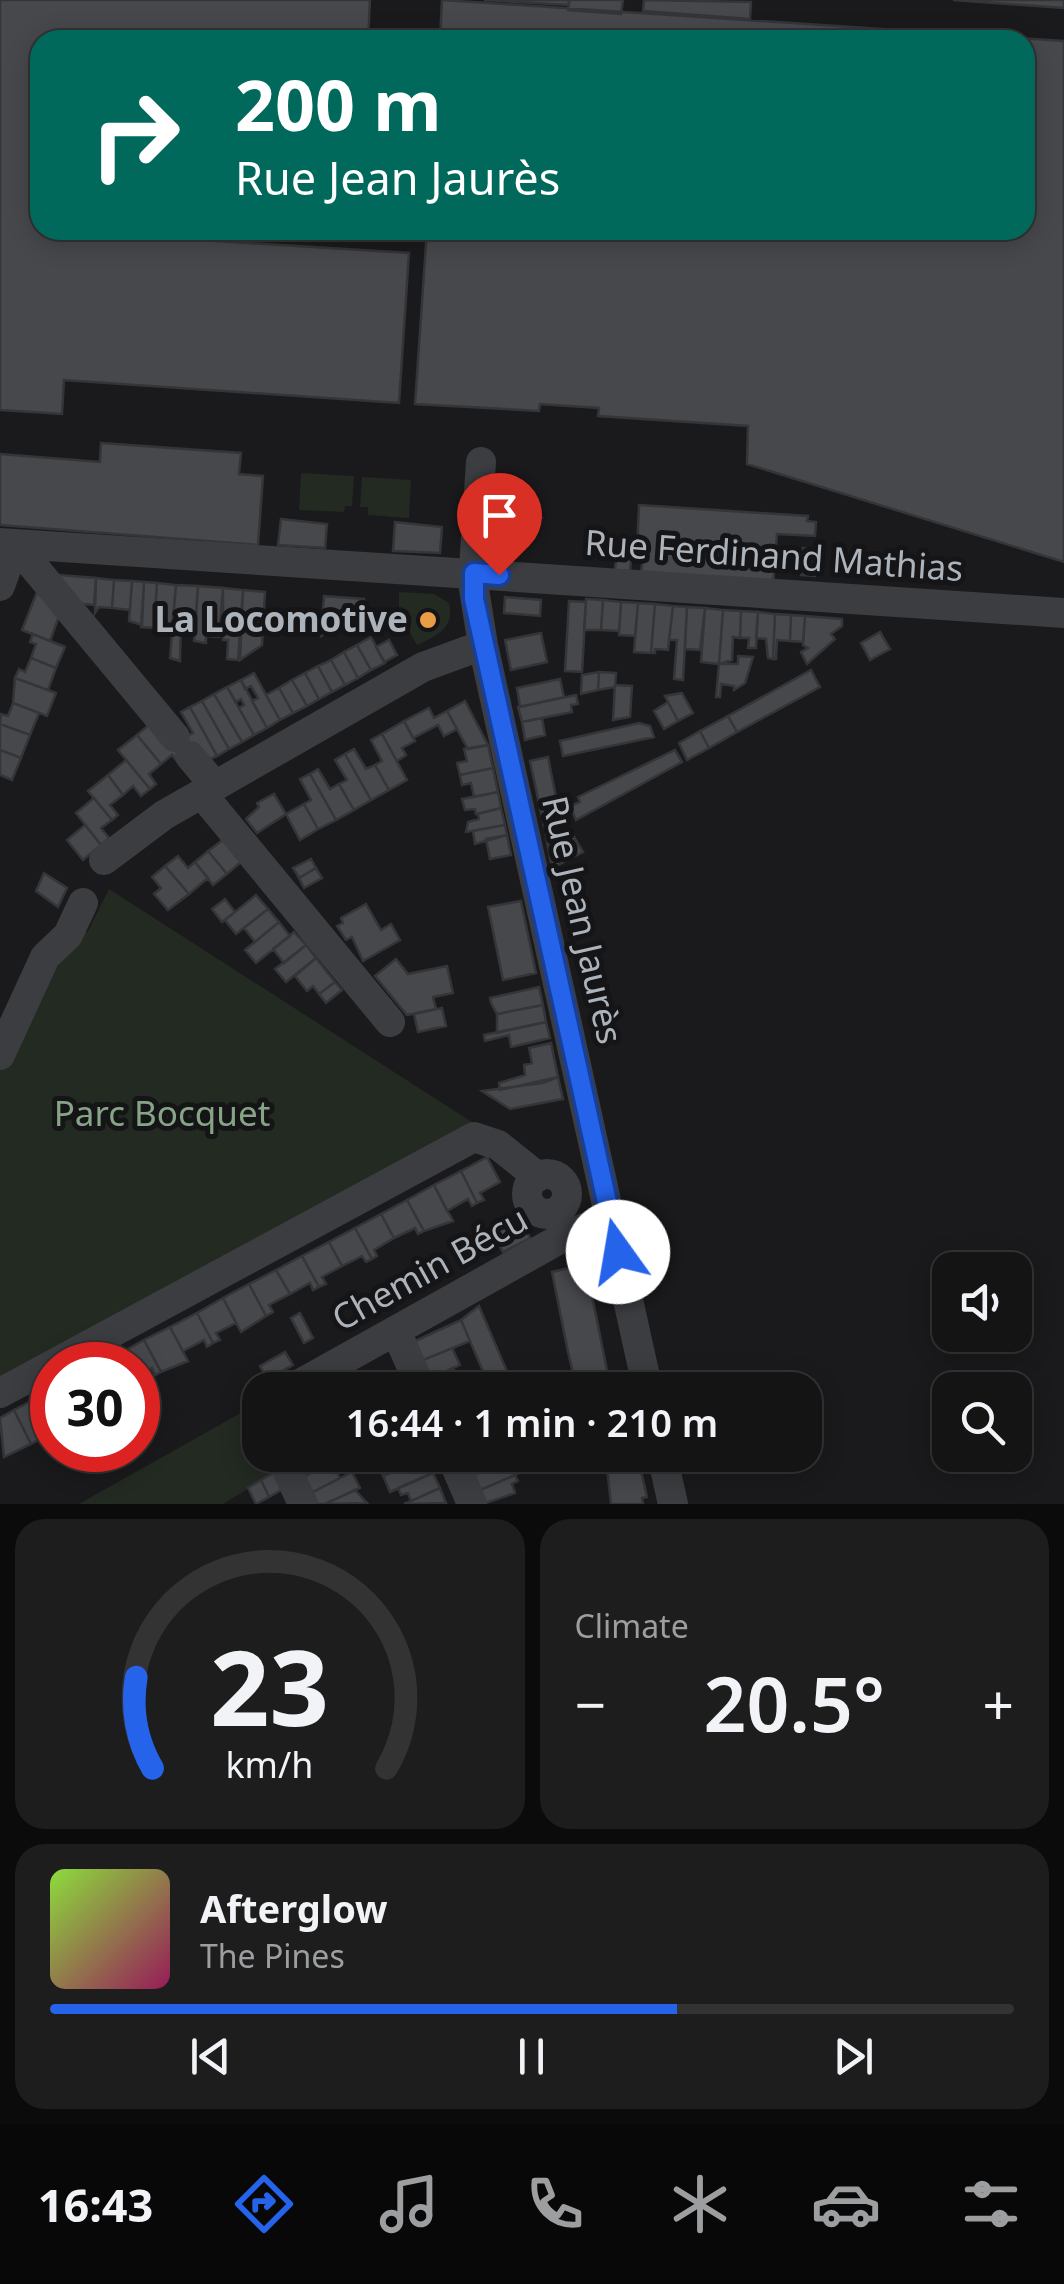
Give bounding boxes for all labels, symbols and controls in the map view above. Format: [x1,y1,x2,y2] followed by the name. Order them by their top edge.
[235,56,442,152] text: 200 m
[70,70,200,200] icon: right
[235,147,560,208] text: Rue Jean Jaurès
[457,473,542,576] pin
[472,488,527,543] icon: arrive
[583,518,965,591] street label: Rue Ferdinand Mathias
[154,595,408,642] place label: La Locomotive
[417,609,439,631] marker: La Locomotive
[532,791,635,1048] street label: Rue Jean Jaurès
[54,1089,270,1136] park label: Parc Bocquet
[323,1195,536,1341] street label: Chemin Bécu
[566,1200,670,1304] position arrow
[932,1252,1032,1472] map controls
[932,1252,1032,1352] button: sound
[30,1342,160,1472] speed limit sign: 30
[932,1372,1032,1472] button: search
[346,1396,718,1448] text: 16:44 · 1 min · 210 m
[575,1604,689,1647] text: Climate
[210,1615,329,1756] text: 23
[704,1652,885,1754] text: 20.5°
[575,1666,606,1741] text: −
[983,1666,1014,1741] text: +
[226,1740,314,1788] text: km/h
[200,1882,388,1934] text: Afterglow
[200,1934,345,1977] text: The Pines
[183,2029,238,2084] icon: previous
[504,2029,559,2084] icon: pause
[826,2029,881,2084] icon: next
[229,2169,299,2239] icon: directions
[374,2169,444,2239] icon: music
[520,2169,590,2239] icon: phone
[665,2169,735,2239] icon: climate
[811,2169,881,2239] icon: car
[956,2169,1026,2239] icon: filters
[38,2174,153,2235] text: 16:43

